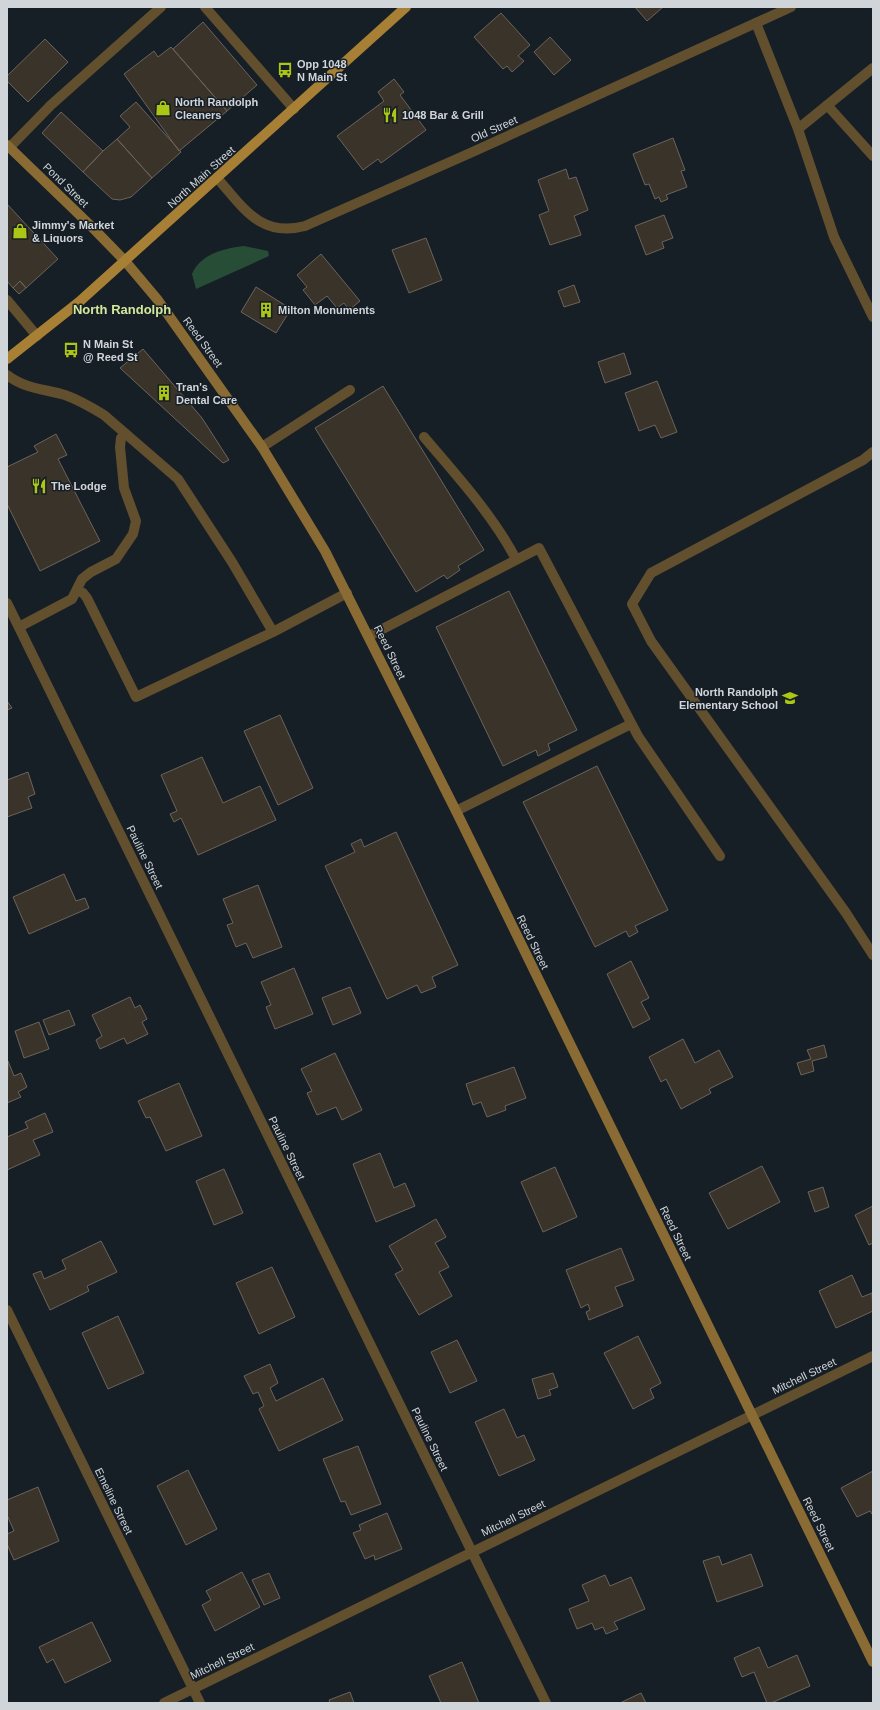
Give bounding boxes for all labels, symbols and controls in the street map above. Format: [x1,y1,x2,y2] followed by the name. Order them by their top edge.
[297,58,347,83] place label: Opp 1048 N Main St
[276,61,294,79] bus stop icon: Opp 1048 N Main St
[175,96,258,121] place label: North Randolph Cleaners
[154,99,172,117] shop icon: North Randolph Cleaners
[381,106,399,124] restaurant icon: 1048 Bar & Grill
[402,109,484,121] place label: 1048 Bar & Grill
[469,113,519,145] street label: Old Street
[165,144,237,210] street label: North Main Street
[41,161,91,209] street label: Pond Street
[32,219,114,244] place label: Jimmy's Market & Liquors
[11,222,29,240] shop icon: Jimmy's Market & Liquors
[257,301,275,319] building icon: Milton Monuments
[73,302,171,317] district label: North Randolph
[278,304,375,316] place label: Milton Monuments
[181,315,225,369] street label: Reed Street
[83,338,138,363] place label: N Main St @ Reed St
[62,341,80,359] bus stop icon: N Main St @ Reed St
[176,381,237,406] place label: Tran's Dental Care
[155,384,173,402] building icon: Tran's Dental Care
[30,477,48,495] restaurant icon: The Lodge
[51,480,107,492] place label: The Lodge
[372,623,408,681] street label: Reed Street
[679,686,778,711] place label: North Randolph Elementary School
[781,689,799,707] school or university icon: North Randolph Elementary School
[124,823,166,891] street label: Pauline Street
[515,913,551,971] street label: Reed Street
[266,1114,308,1182] street label: Pauline Street
[658,1204,694,1262] street label: Reed Street
[770,1355,838,1397] street label: Mitchell Street
[409,1405,451,1473] street label: Pauline Street
[93,1466,135,1536] street label: Emeline Street
[801,1495,837,1553] street label: Reed Street
[479,1497,547,1539] street label: Mitchell Street
[188,1640,256,1682] street label: Mitchell Street

